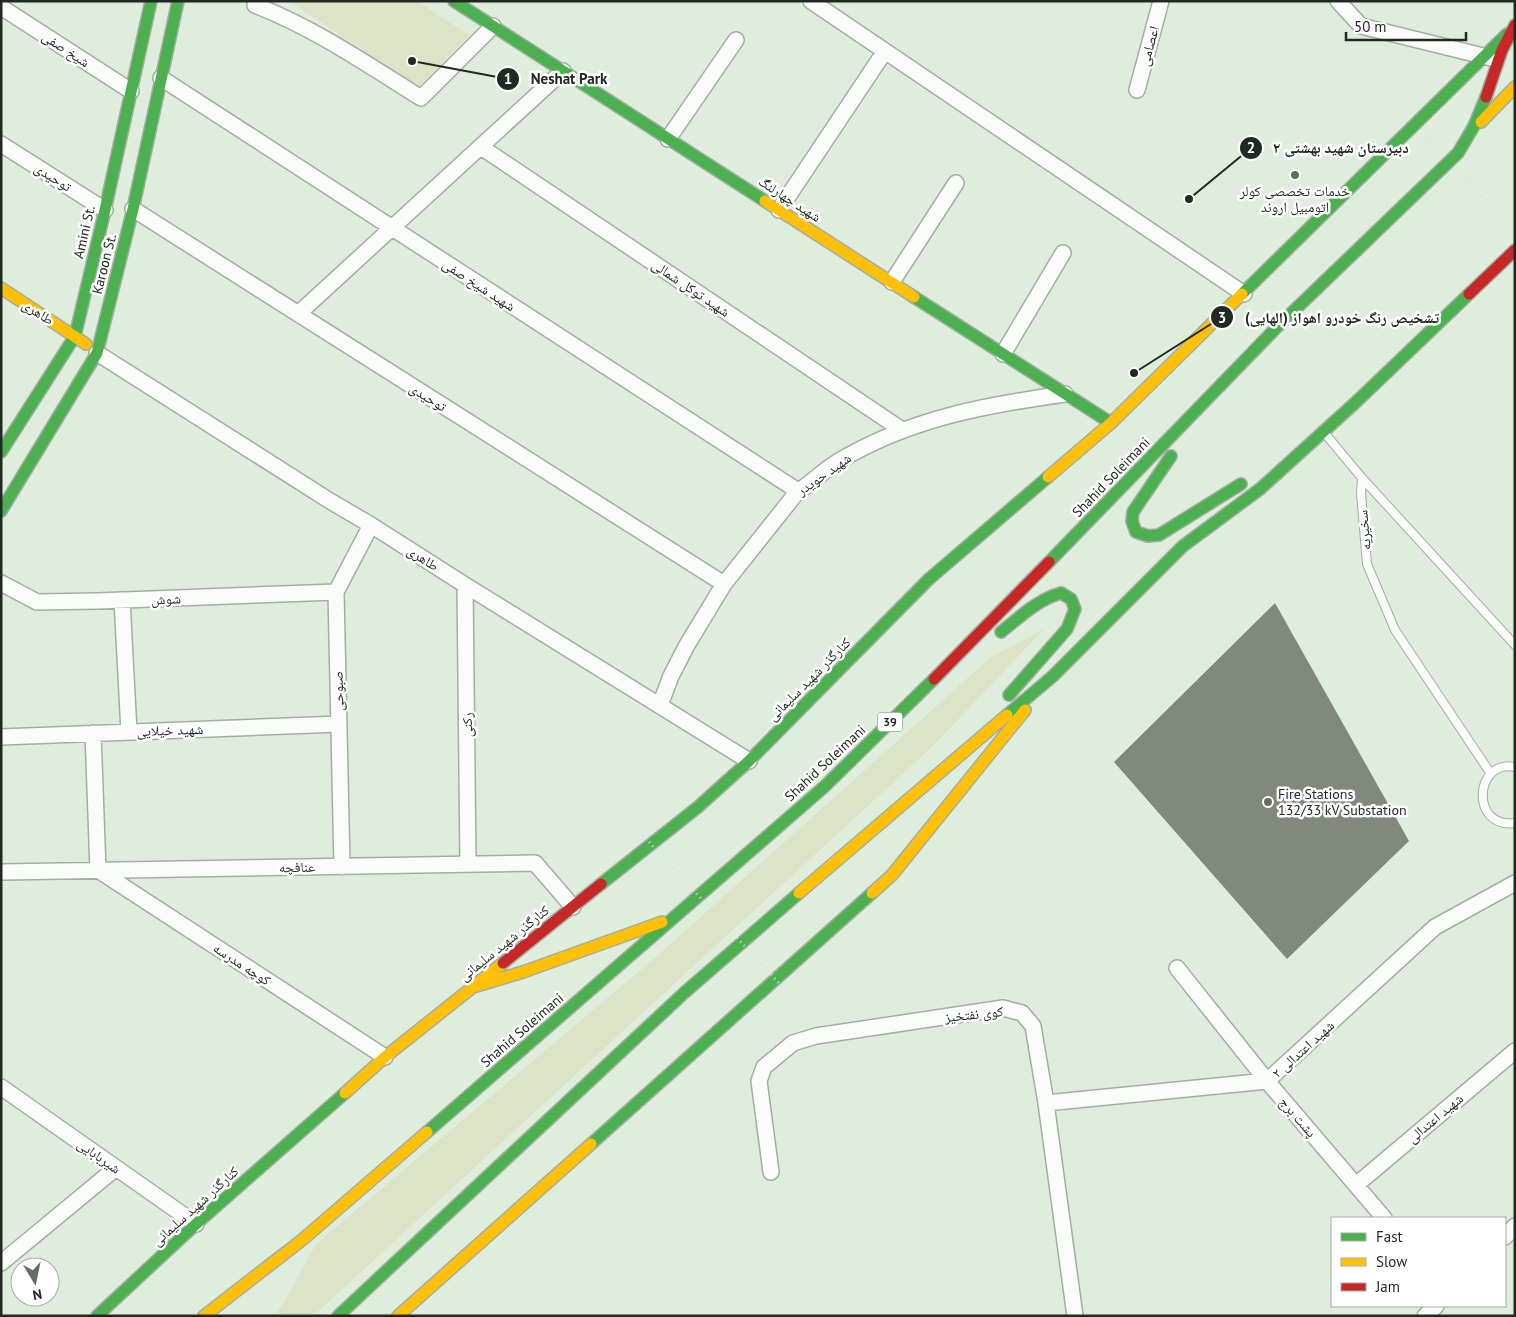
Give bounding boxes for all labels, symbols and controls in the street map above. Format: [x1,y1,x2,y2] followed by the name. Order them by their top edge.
[1346,10,1466,42] scale bar
[1354,17,1387,36] text: 50 m
[1135,24,1163,68] street label: اعصامی
[38,27,93,72] street label: شیخ صفی
[496,64,618,94] callout: Neshat Park
[504,69,512,88] text: 1
[531,69,608,88] text: Neshat Park
[1238,133,1418,163] callout: دبیرستان شهید بهشتی ۲
[1247,138,1255,157] text: 2
[1273,138,1409,157] text: دبیرستان شهید بهشتی ۲
[31,159,75,195] street label: توحیدی
[1289,169,1301,181] marker: خدمات تخصصی کولر اتومبیل اروند
[755,172,825,226] street label: شهید چهارلنگ
[1239,182,1350,216] place label: خدمات تخصصی کولر اتومبیل اروند
[69,204,99,260] street label: Amini St.
[88,232,120,296] street label: Karoon St.
[439,255,519,316] street label: شهید شیخ صفی
[649,255,733,321] street label: شهید توکل شمالی
[19,295,57,329] street label: طاهری
[1210,302,1449,332] callout: تشخیص رنگ خودرو اهواز (الهایی)
[1218,308,1226,327] text: 3
[1245,308,1439,327] text: تشخیص رنگ خودرو اهواز (الهایی)
[406,379,450,415] street label: توحیدی
[1068,433,1154,521] street label: Shahid Soleimani
[793,449,855,500] street label: شهید حویدر
[1353,509,1375,551] street label: سخیریه
[404,541,442,575] street label: طاهری
[151,589,181,609] street label: شوش
[763,633,855,725] street label: کنارگذر شهید سلیمانی
[329,671,347,711] street label: صبوحی
[458,712,476,738] street label: رکنی
[878,712,902,732] road number: 39
[136,720,204,740] street label: شهید خیلایی
[781,721,869,805] street label: Shahid Soleimani
[1278,785,1407,819] place label: Fire Stations 132/33 kV Substation
[1262,796,1274,808] marker: Fire Stations 132/33 kV Substation
[279,858,315,876] street label: عنافچه
[455,901,553,985] street label: کنارگذر شهید سلیمانی
[210,939,274,989] street label: کوچه مدرسه
[477,989,567,1071] street label: Shahid Soleimani
[943,1002,1005,1026] street label: کوی نفتخیز
[1268,1016,1338,1082] street label: شهید اعتدالی ۲
[1403,1089,1467,1147] street label: شهید اعتدالی
[1275,1093,1321,1142] street label: پشت برج
[74,1135,124,1177] street label: شیربابایی
[148,1162,242,1250] street label: کنارگذر شهید سلیمانی
[1331,1217,1506,1307] legend
[1376,1227,1403,1246] text: Fast
[1376,1252,1407,1271] text: Slow
[10,1257,60,1307] north arrow
[1375,1277,1400,1296] text: Jam
[31,1285,43,1304] text: N

